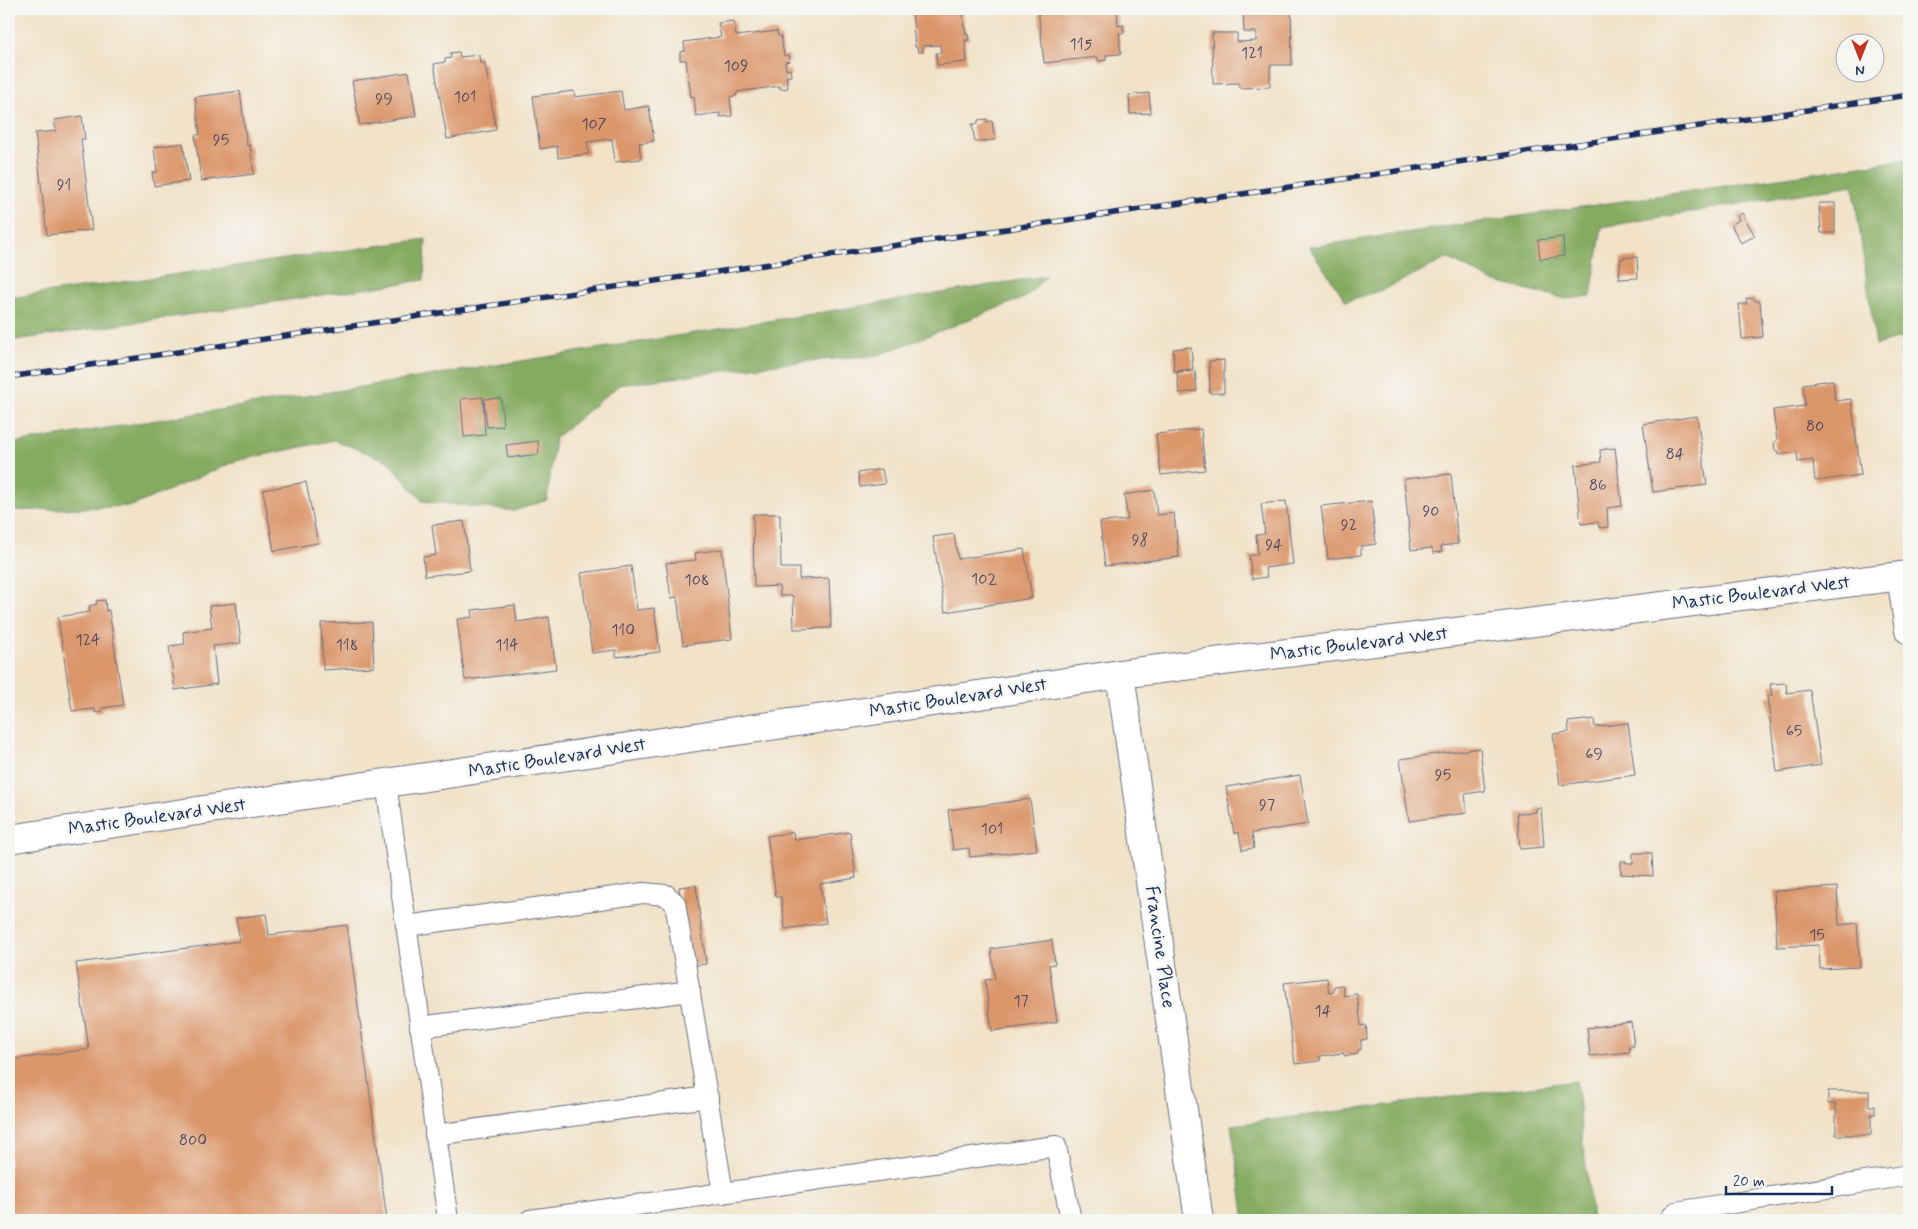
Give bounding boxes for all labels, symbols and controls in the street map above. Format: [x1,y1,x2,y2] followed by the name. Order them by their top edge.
[1836,32,1886,82] north arrow
[1070,34,1093,55] house number: 115
[1241,43,1263,64] house number: 121
[724,56,748,77] house number: 109
[1855,61,1865,79] text: N
[454,87,476,108] house number: 101
[375,89,393,110] house number: 99
[581,114,607,135] house number: 107
[213,130,229,151] house number: 95
[57,175,71,196] house number: 91
[1806,416,1824,437] house number: 80
[1666,444,1685,465] house number: 84
[1589,475,1607,496] house number: 86
[1422,501,1440,522] house number: 90
[1341,515,1357,536] house number: 92
[1132,530,1148,551] house number: 98
[1265,535,1283,556] house number: 94
[971,569,997,590] house number: 102
[685,570,709,591] house number: 108
[1671,570,1851,616] street label: Mastic Boulevard West
[611,620,635,641] house number: 110
[1269,621,1449,667] street label: Mastic Boulevard West
[75,630,101,651] house number: 124
[336,635,358,656] house number: 118
[495,635,519,656] house number: 114
[868,672,1048,724] street label: Mastic Boulevard West
[1786,721,1802,742] house number: 65
[467,732,647,784] street label: Mastic Boulevard West
[1585,744,1603,765] house number: 69
[1435,765,1451,786] house number: 95
[67,792,247,842] street label: Mastic Boulevard West
[1259,795,1275,816] house number: 97
[981,819,1003,840] house number: 101
[1139,884,1181,1010] street label: Francine Place
[1809,925,1825,946] house number: 15
[1013,991,1029,1012] house number: 17
[1315,1001,1332,1022] house number: 14
[179,1130,207,1151] house number: 800
[1726,1164,1832,1196] scale bar
[1733,1172,1765,1192] text: 20 m

